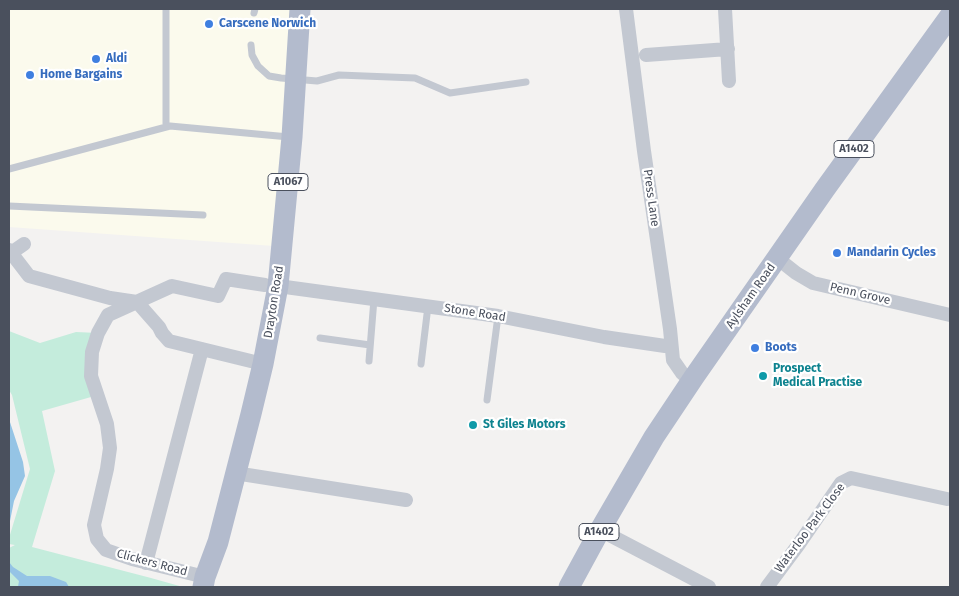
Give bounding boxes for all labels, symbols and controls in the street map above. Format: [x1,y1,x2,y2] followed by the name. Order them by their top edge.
[219,17,316,31] place label: Carscene Norwich
[203,18,215,30] marker: Carscene Norwich
[106,52,127,66] place label: Aldi
[90,53,102,65] marker: Aldi
[40,68,122,82] place label: Home Bargains
[24,69,36,81] marker: Home Bargains
[834,140,874,158] road number: A1402
[640,168,662,228] street label: Press Lane
[268,173,308,190] road number: A1067
[847,246,936,260] place label: Mandarin Cycles
[831,247,843,259] marker: Mandarin Cycles
[723,260,779,332] street label: Aylsham Road
[261,265,287,339] street label: Drayton Road
[828,280,892,308] street label: Penn Grove
[443,301,507,325] street label: Stone Road
[765,341,797,355] place label: Boots
[749,342,761,354] marker: Boots
[773,362,862,390] place label: Prospect Medical Practise
[757,370,769,382] marker: Prospect Medical Practise
[483,418,566,432] place label: St Giles Motors
[467,419,479,431] marker: St Giles Motors
[772,481,848,575] street label: Waterloo Park Close
[579,524,619,540] road number: A1402
[115,547,189,579] street label: Clickers Road

